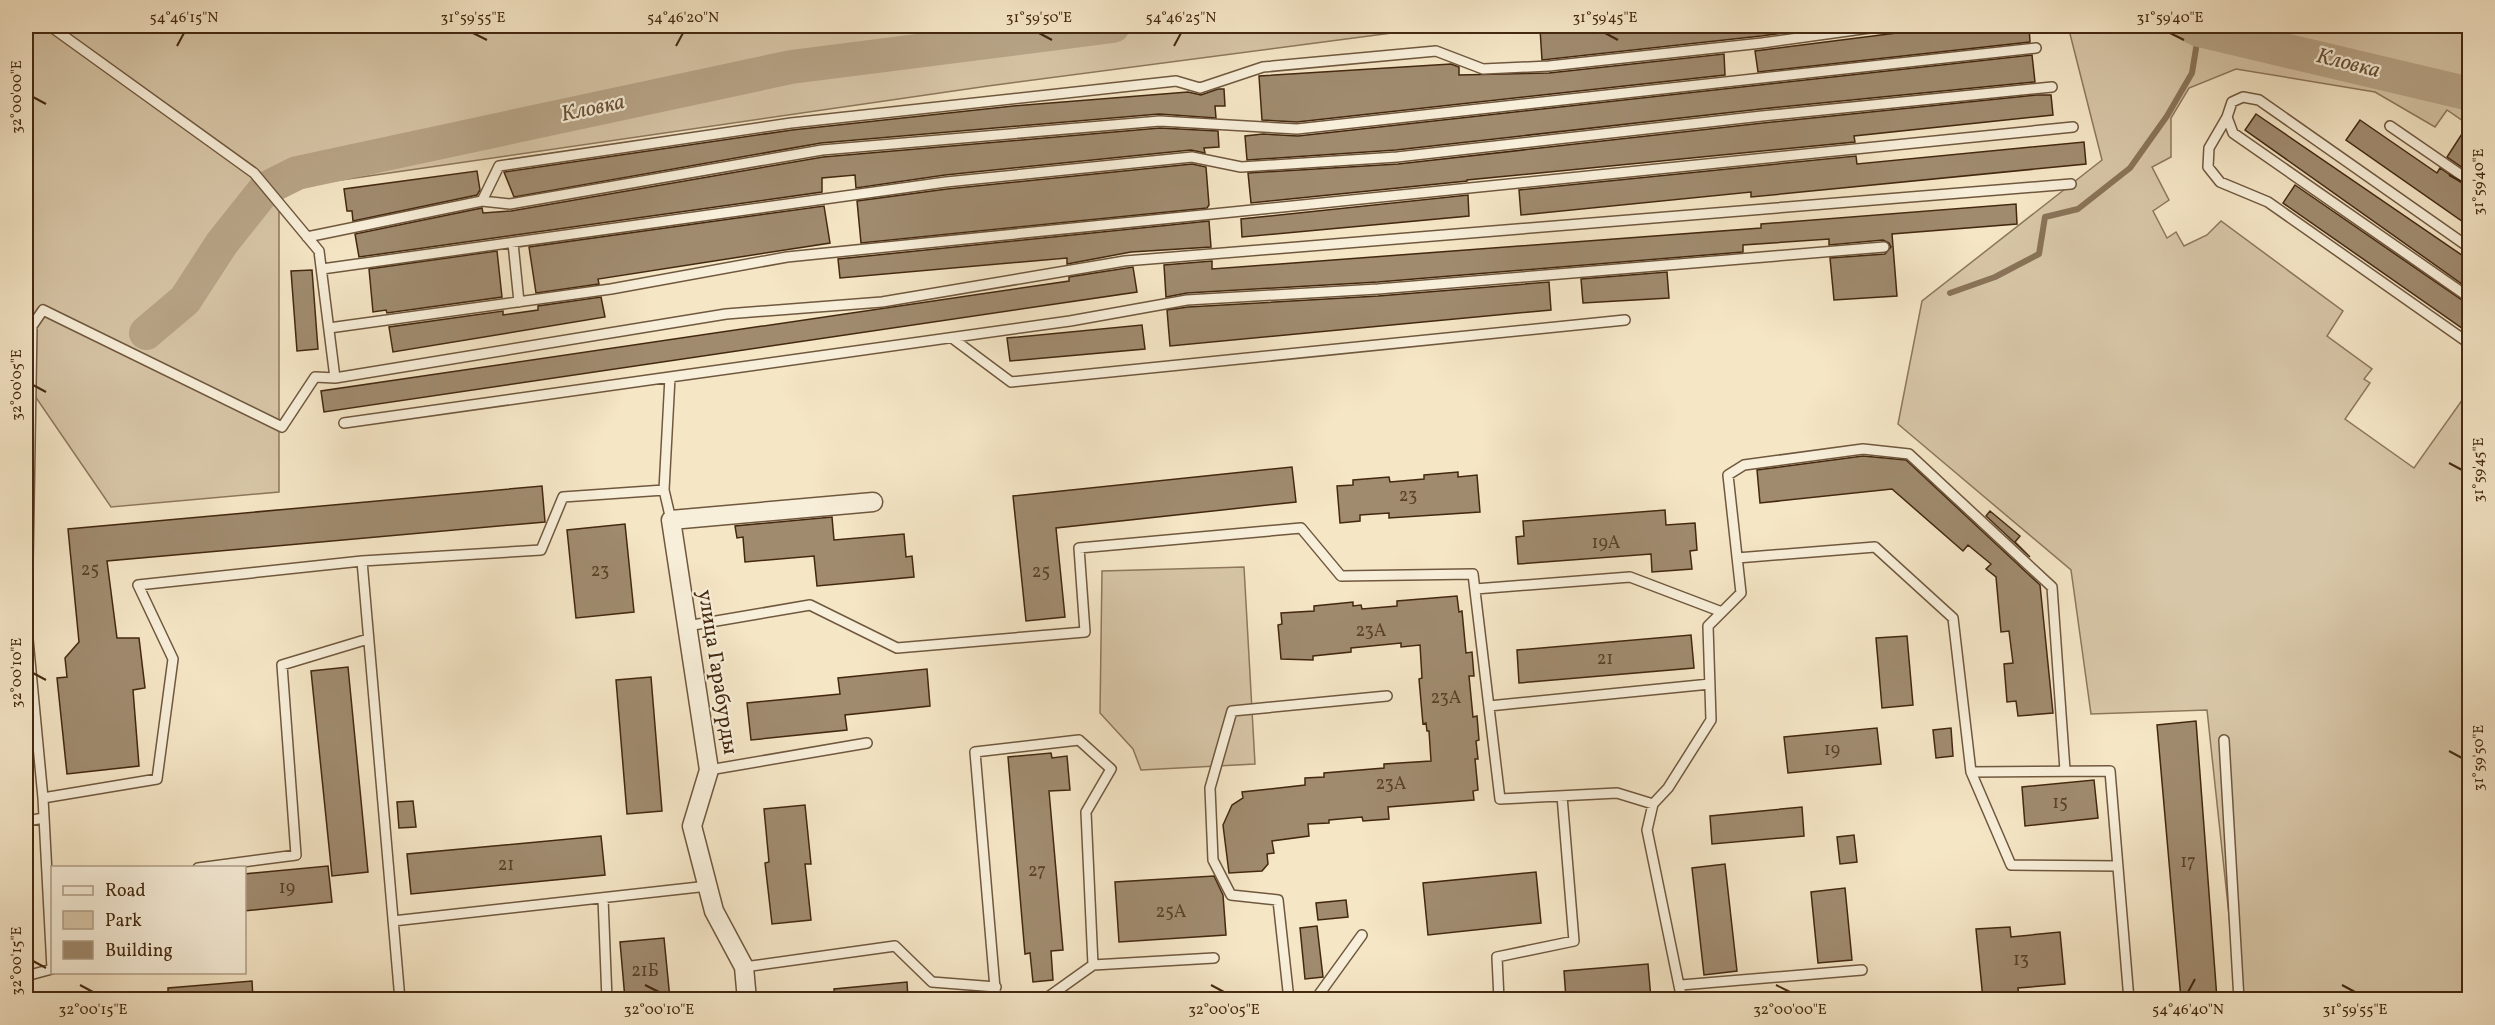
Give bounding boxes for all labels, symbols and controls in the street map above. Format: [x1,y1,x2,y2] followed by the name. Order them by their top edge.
[150,8,218,29] text: 54°46'15"N
[440,8,506,29] text: 31°59'55"E
[647,8,719,29] text: 54°46'20"N
[1006,8,1072,29] text: 31°59'50"E
[1146,8,1216,29] text: 54°46'25"N
[1572,8,1638,29] text: 31°59'45"E
[2137,8,2203,29] text: 31°59'40"E
[2313,41,2383,87] water label: Кловка
[7,60,28,134] text: 32°00'00"E
[558,87,628,131] water label: Кловка
[2469,149,2490,215] text: 31°59'40"E
[7,349,28,421] text: 32°00'05"E
[2469,437,2490,503] text: 31°59'45"E
[1399,484,1417,509] house number: 23
[1592,531,1621,556] house number: 19А
[81,558,99,583] house number: 25
[591,559,609,584] house number: 23
[1032,560,1050,585] house number: 25
[690,587,744,757] street label: улица Гарабурды
[1355,619,1387,644] house number: 23А
[7,638,28,708] text: 32°00'10"E
[1597,647,1613,672] house number: 21
[1430,686,1462,711] house number: 23А
[2469,725,2490,791] text: 31°59'50"E
[1824,738,1840,763] house number: 19
[1375,772,1407,797] house number: 23А
[2052,791,2068,816] house number: 15
[2180,850,2196,875] house number: 17
[498,853,514,878] house number: 21
[1028,859,1046,884] house number: 27
[51,866,246,974] legend
[279,876,295,901] house number: 19
[105,879,146,904] text: Road
[1156,900,1187,925] house number: 25А
[105,909,142,934] text: Park
[7,927,28,995] text: 32°00'15"E
[105,939,173,964] text: Building
[2013,948,2029,973] house number: 13
[631,959,659,984] house number: 21Б
[59,1000,127,1021] text: 32°00'15"E
[624,1000,694,1021] text: 32°00'10"E
[1188,1000,1260,1021] text: 32°00'05"E
[1753,1000,1827,1021] text: 32°00'00"E
[2152,1000,2224,1021] text: 54°46'40"N
[2322,1000,2388,1021] text: 31°59'55"E

